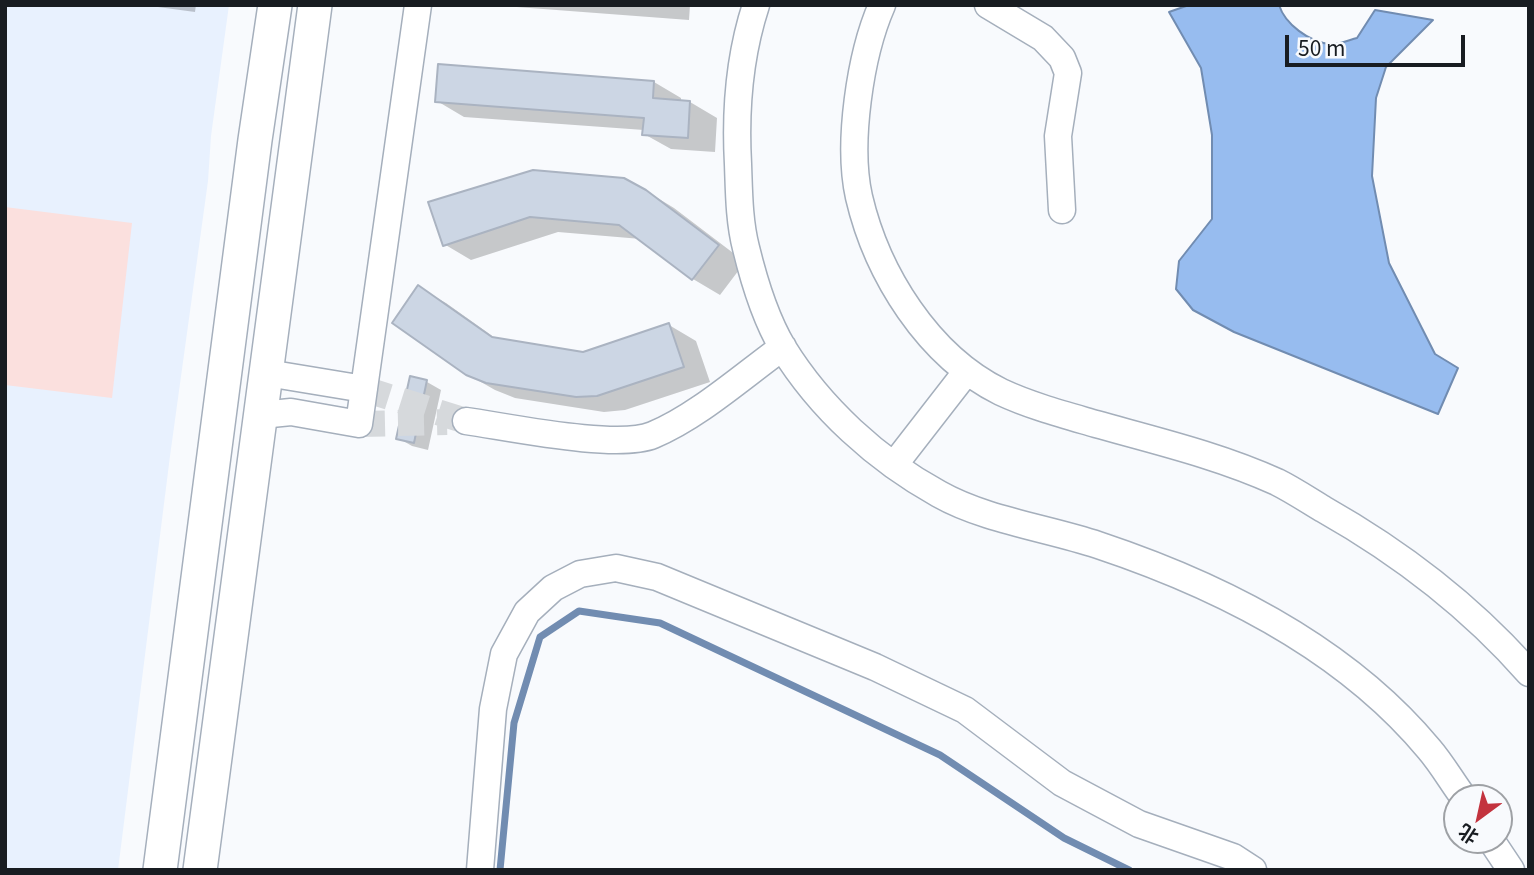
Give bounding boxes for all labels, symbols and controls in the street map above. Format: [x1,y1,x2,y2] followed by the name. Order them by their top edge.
[1289,21,1469,65] scale bar
[1298,32,1345,62] text: 50 m
[1443,784,1513,854] north arrow
[1452,819,1483,852] text: 北

